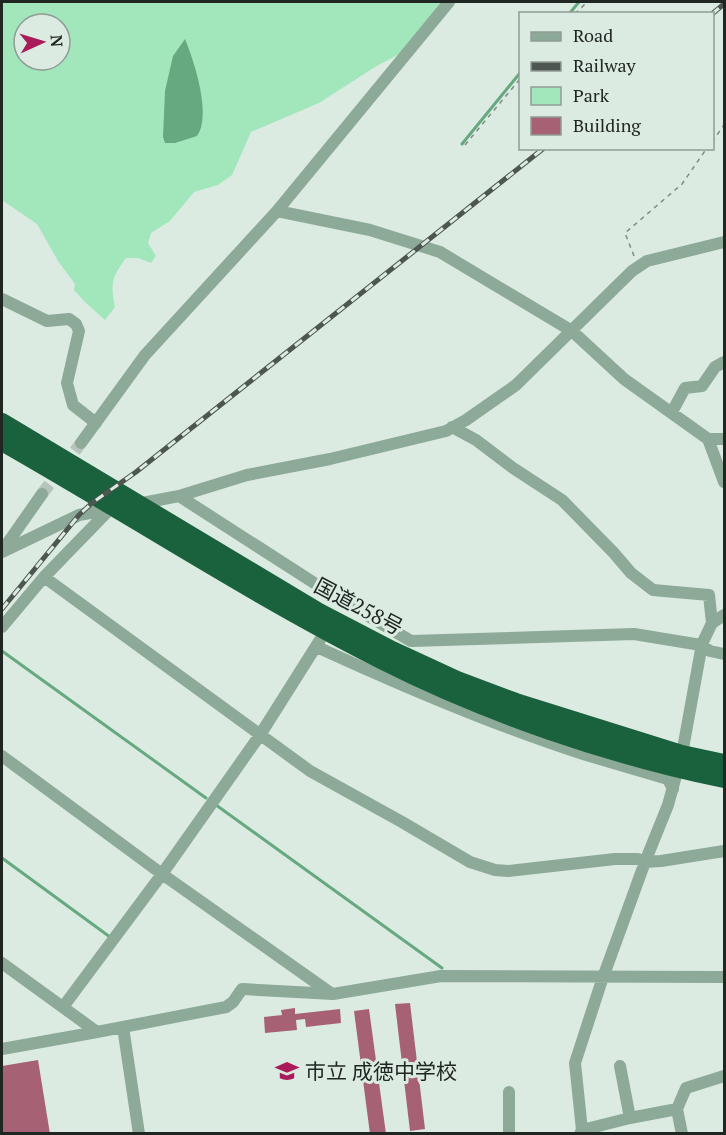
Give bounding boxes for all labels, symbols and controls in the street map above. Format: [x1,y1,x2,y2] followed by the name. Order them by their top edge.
[12,12,72,72] north arrow
[519,12,714,150] legend
[573,23,613,47] text: Road
[46,34,68,48] text: N
[573,53,637,77] text: Railway
[573,83,610,107] text: Park
[573,113,641,137] text: Building
[310,571,408,641] street label: 国道258号
[305,1057,457,1085] place label: 市立 成徳中学校
[274,1058,300,1084] school or university icon: 市立 成徳中学校

